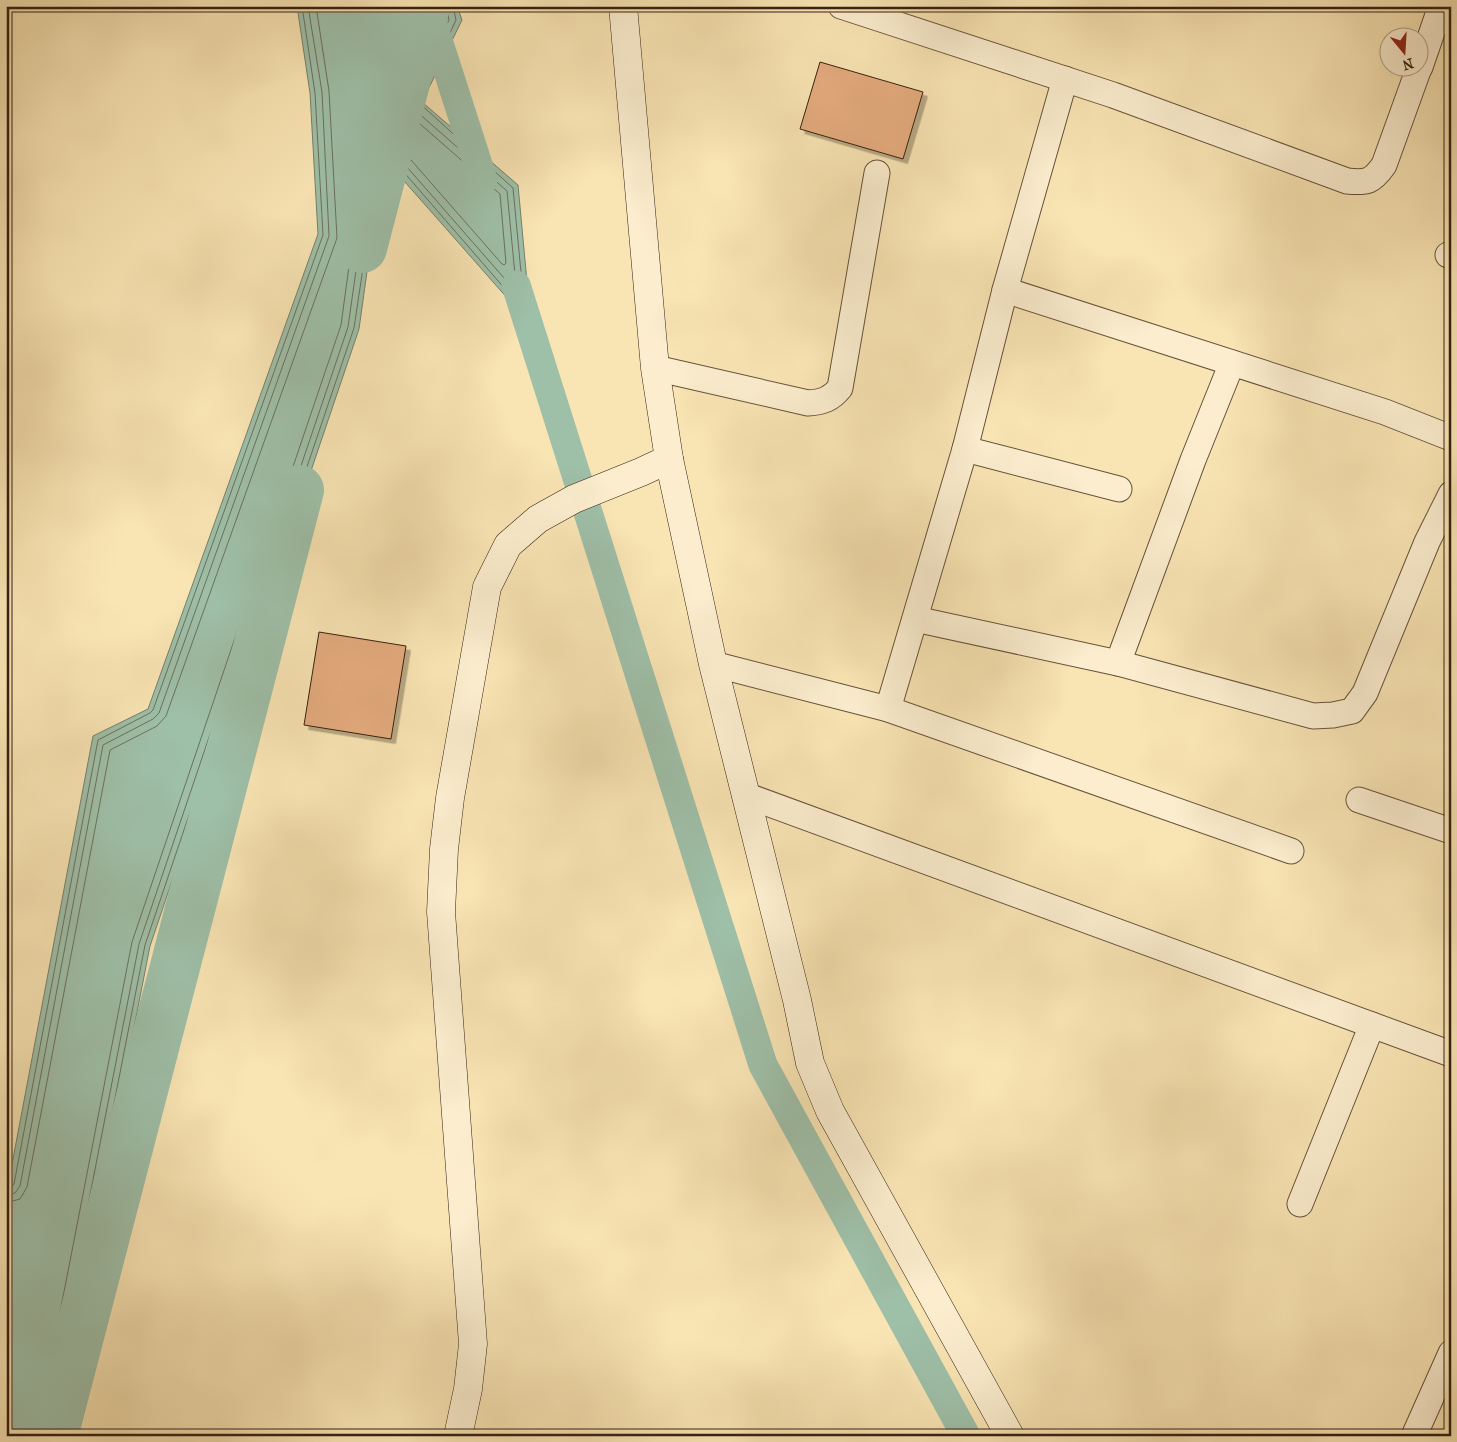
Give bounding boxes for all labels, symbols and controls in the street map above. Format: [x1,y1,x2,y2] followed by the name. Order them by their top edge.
[1380,28,1430,78] north arrow
[1400,54,1416,74] text: N

